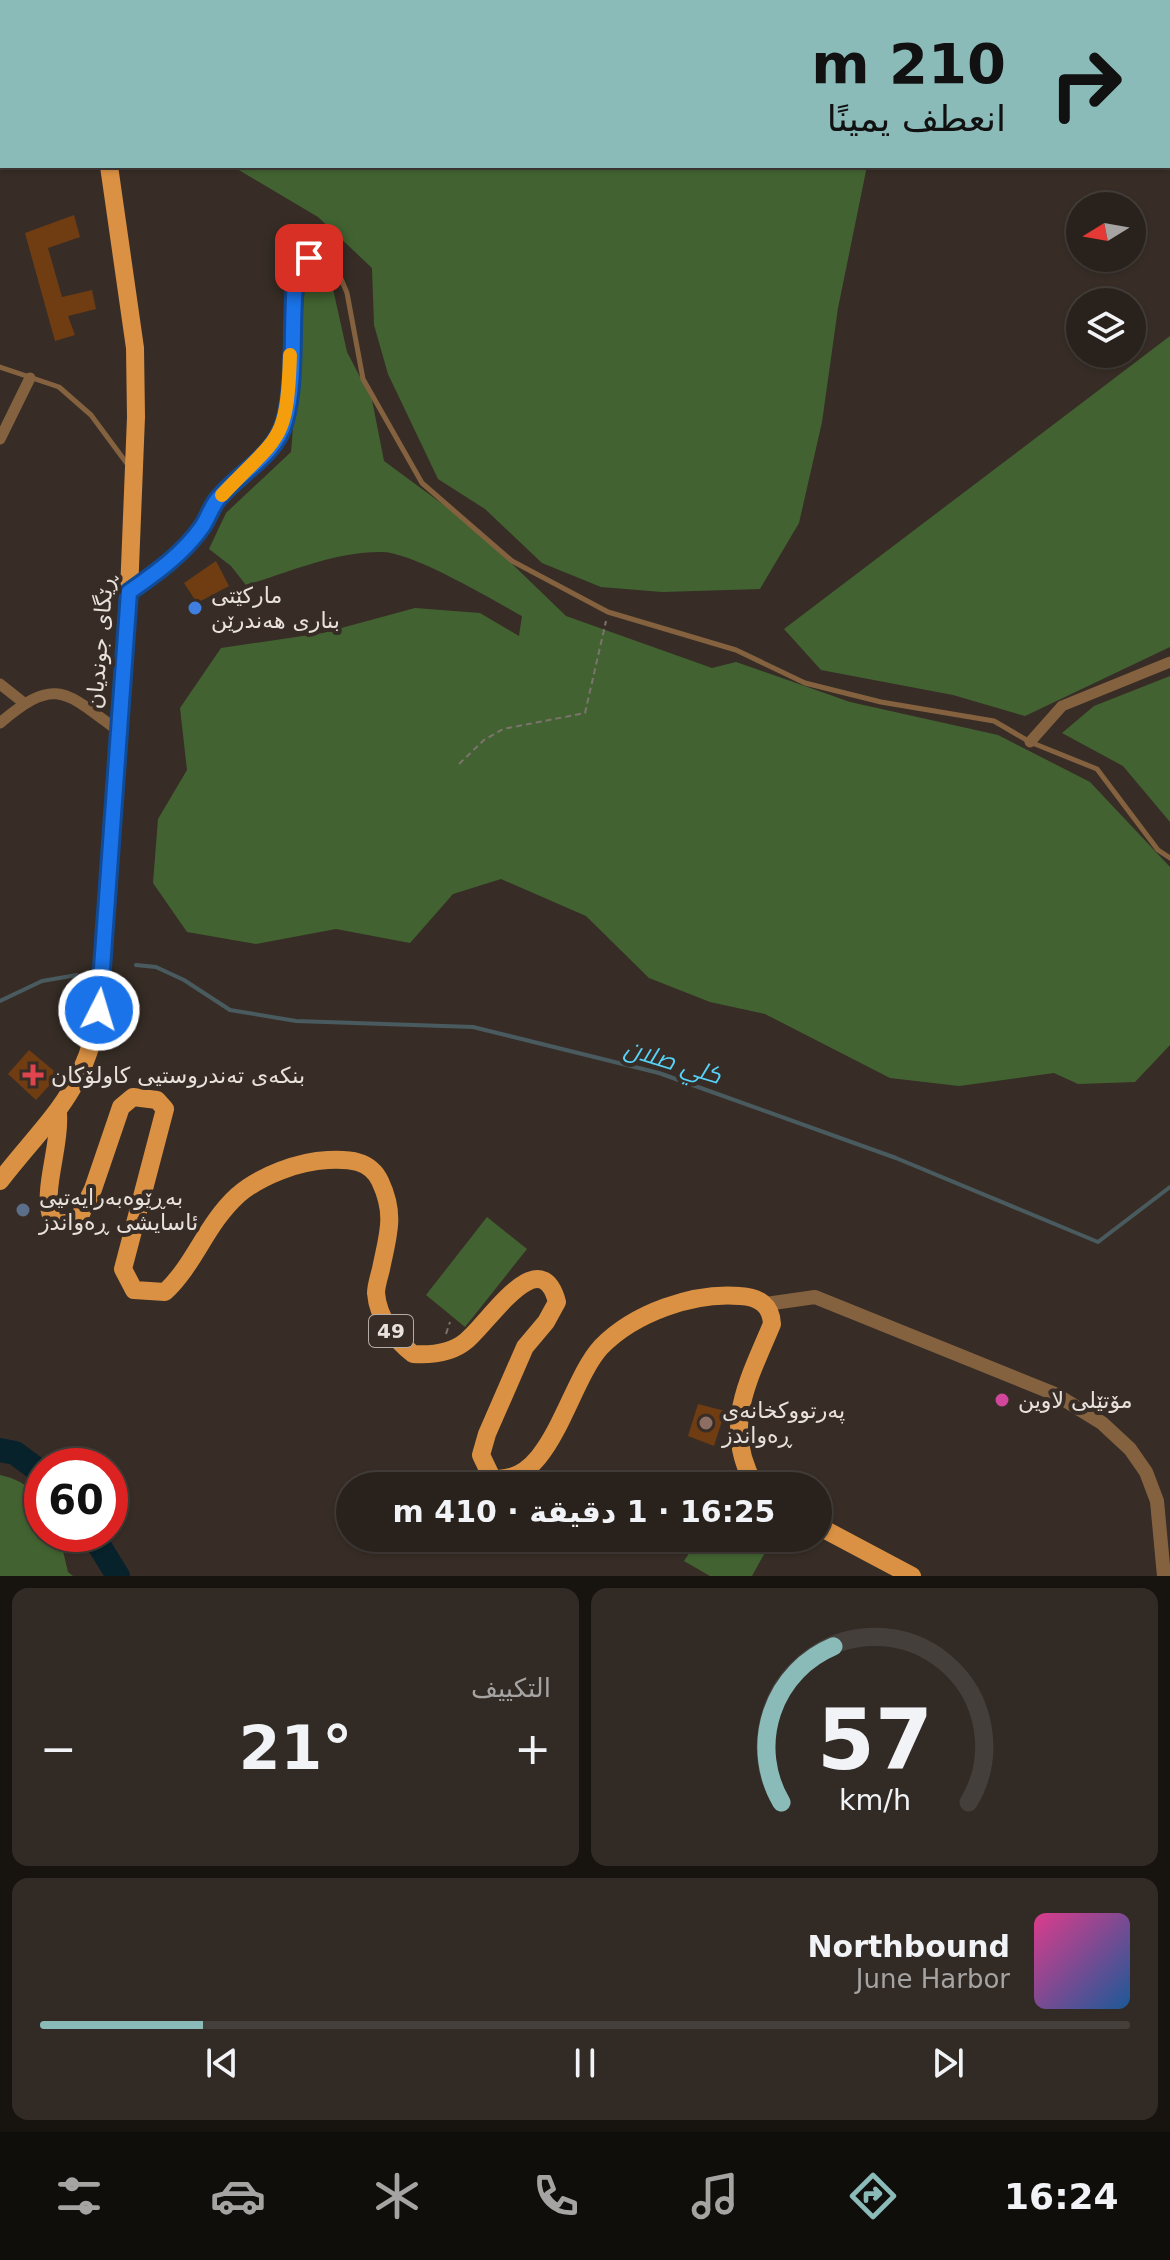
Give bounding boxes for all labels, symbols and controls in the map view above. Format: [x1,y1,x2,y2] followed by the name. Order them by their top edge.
[811,31,1006,96] text: 210 m
[1034,32,1138,136] icon: right
[827,98,1006,139] text: انعطف يمينًا
[1066,192,1146,272] north arrow
[1066,192,1146,368] map controls
[275,224,343,292] pin
[287,236,331,280] icon: arrive
[1066,288,1146,368] button: layers
[82,573,118,710] street label: ڕێگای جوندیان
[211,583,340,633] place label: مارکێتی بناری هەندرێن
[186,599,204,617] marker: مارکێتی بناری هەندرێن
[57,968,141,1052] position arrow
[620,1034,725,1095] water label: كلي صلان
[51,1063,305,1088] place label: بنکەی تەندروستیی کاولۆکان
[22,1064,44,1086] marker: بنکەی تەندروستیی کاولۆکان
[38,1185,198,1235] place label: بەڕێوەبەرایەتیی ئاسایشی ڕەواندز
[14,1201,32,1219] marker: بەڕێوەبەرایەتیی ئاسایشی ڕەواندز
[369,1315,413,1347] road number: 49
[1018,1388,1133,1413] place label: مۆتێلی لاوین
[993,1391,1011,1409] marker: مۆتێلی لاوین
[721,1398,845,1448] place label: پەرتووکخانەی ڕەواندز
[697,1414,715,1432] marker: پەرتووکخانەی ڕەواندز
[24,1448,128,1552] speed limit sign: 60
[393,1494,775,1529] text: 16:25 · 1 دقيقة · 410 m
[471,1673,551,1703] text: التكييف
[817,1692,932,1789] text: 57
[239,1713,352,1783] text: 21°
[40,1723,77,1774] text: −
[514,1723,551,1774] text: +
[838,1783,911,1817] text: km/h
[808,1929,1010,1964] text: Northbound
[856,1964,1010,1994] text: June Harbor
[200,2041,244,2085] icon: previous
[563,2041,607,2085] icon: pause
[926,2041,970,2085] icon: next
[51,2168,107,2224] icon: filters
[210,2168,266,2224] icon: car
[369,2168,425,2224] icon: climate
[528,2168,584,2224] icon: phone
[687,2168,743,2224] icon: music
[845,2168,901,2224] icon: directions
[1004,2176,1119,2217] text: 16:24

